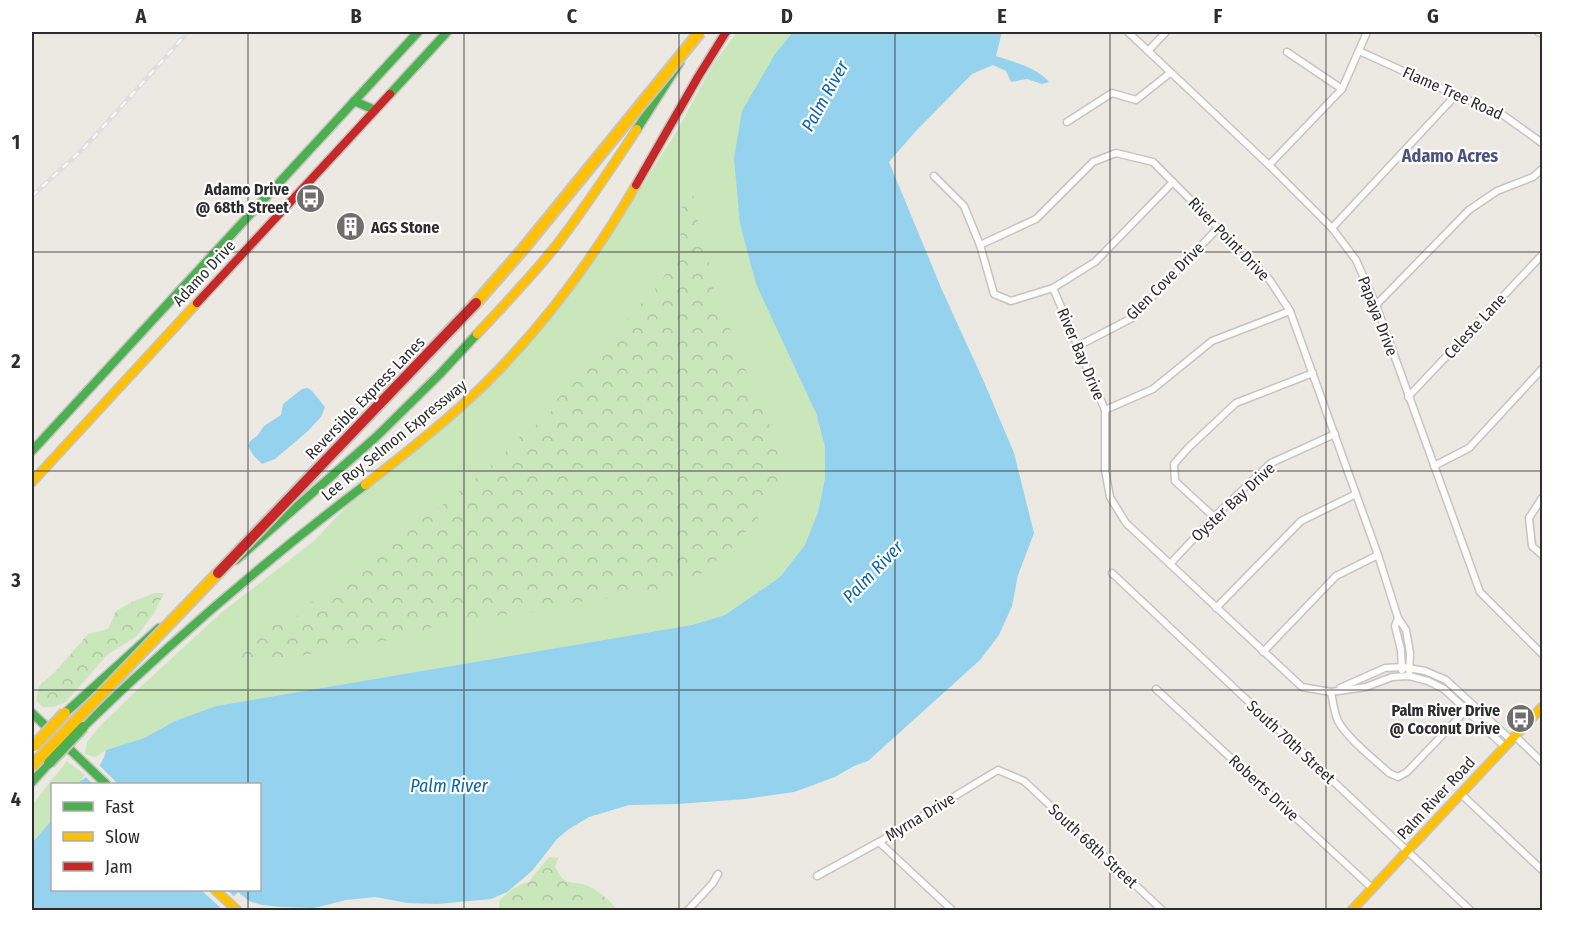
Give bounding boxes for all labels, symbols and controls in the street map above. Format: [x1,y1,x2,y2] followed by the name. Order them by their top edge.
[135,4,148,28] text: A
[350,4,362,28] text: B
[567,4,578,28] text: C
[781,4,793,28] text: D
[997,4,1007,28] text: E
[1214,4,1223,28] text: F
[1427,4,1439,28] text: G
[797,56,854,135] water label: Palm River
[1400,62,1506,124] street label: Flame Tree Road
[12,130,20,154] text: 1
[1401,145,1498,167] district label: Adamo Acres
[196,180,289,217] place label: Adamo Drive @ 68th Street
[294,182,326,214] bus stop icon: Adamo Drive @ 68th Street
[1184,193,1274,285] street label: River Point Drive
[334,211,366,243] building icon: AGS Stone
[370,218,439,237] place label: AGS Stone
[169,236,239,310] street label: Adamo Drive
[1122,238,1208,324] street label: Glen Cove Drive
[1354,274,1402,359] street label: Papaya Drive
[1440,289,1510,363] street label: Celeste Lane
[1053,305,1109,403] street label: River Bay Drive
[302,333,429,463] street label: Reversible Express Lanes
[10,349,21,373] text: 2
[318,375,471,504] street label: Lee Roy Selmon Expressway
[1187,458,1279,546] street label: Oyster Bay Drive
[838,536,908,608] water label: Palm River
[10,568,21,592] text: 3
[1243,696,1340,788] street label: South 70th Street
[1389,701,1500,738] place label: Palm River Drive @ Coconut Drive
[1505,703,1537,735] bus stop icon: Palm River Drive @ Coconut Drive
[1225,751,1303,825] street label: Roberts Drive
[1393,753,1479,843] street label: Palm River Road
[410,775,489,797] water label: Palm River
[51,783,261,891] legend
[11,787,21,811] text: 4
[882,789,958,845] street label: Myrna Drive
[105,796,134,818] text: Fast
[1045,800,1142,893] street label: South 68th Street
[105,826,140,848] text: Slow
[105,856,133,878] text: Jam

